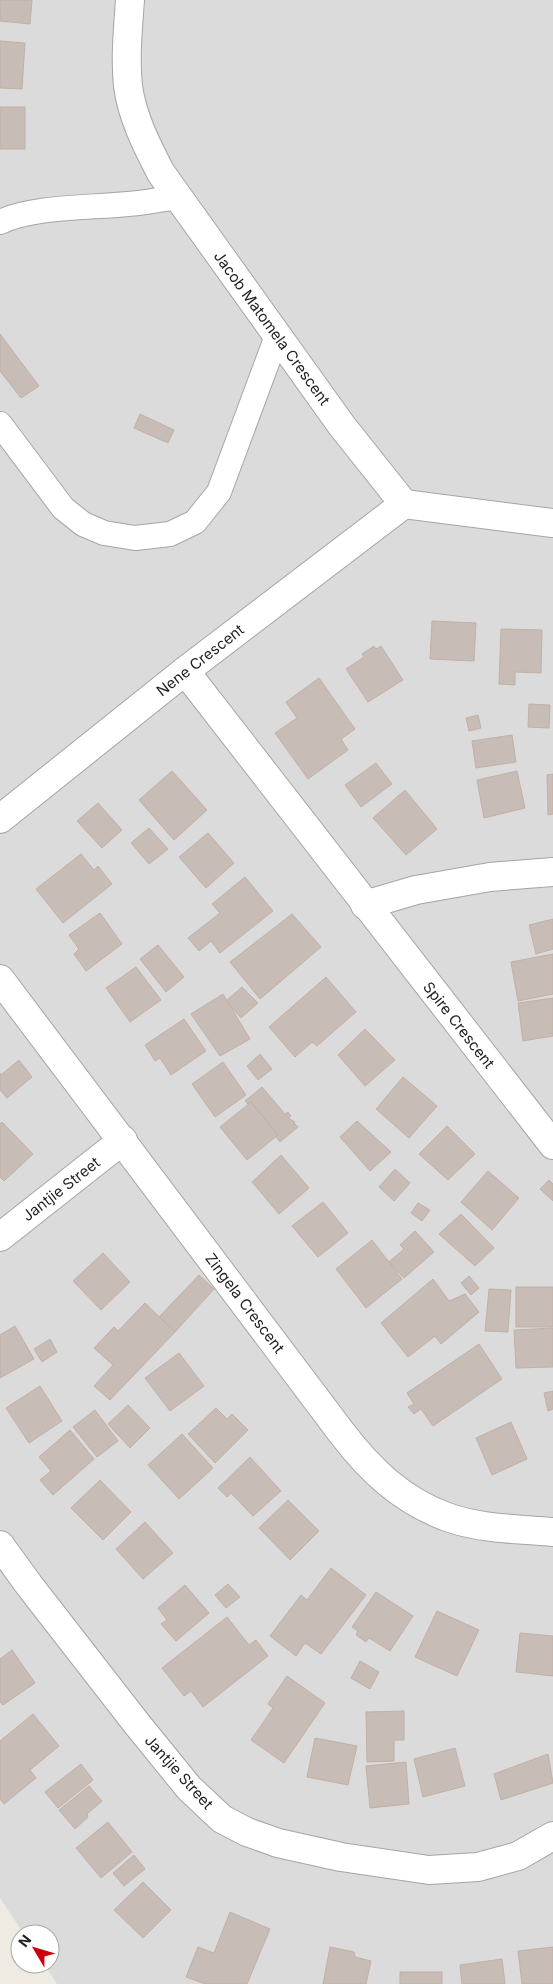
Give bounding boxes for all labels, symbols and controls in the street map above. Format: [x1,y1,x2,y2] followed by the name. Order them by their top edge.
[210,247,334,409] street label: Jacob Matomela Crescent
[152,620,248,700] street label: Nene Crescent
[419,978,499,1072] street label: Spire Crescent
[18,1153,104,1225] street label: Jantjie Street
[201,1249,289,1357] street label: Zingela Crescent
[141,1731,217,1813] street label: Jantjie Street
[10,1924,60,1974] north arrow
[14,1931,34,1950] text: N

